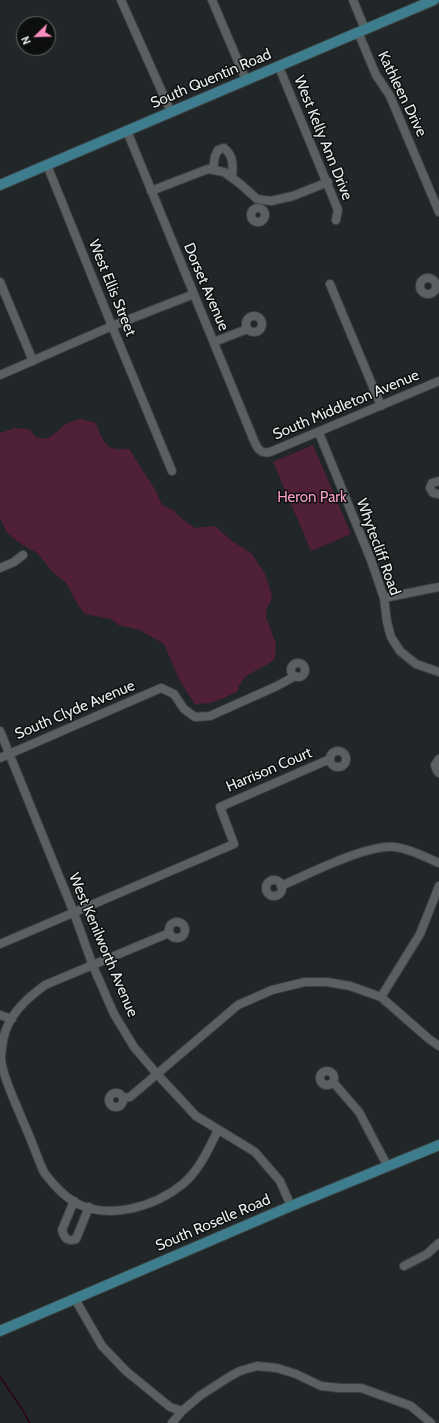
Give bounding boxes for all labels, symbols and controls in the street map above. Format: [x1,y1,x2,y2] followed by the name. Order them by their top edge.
[16,16,56,56] north arrow
[18,34,34,47] text: N
[148,45,274,113] street label: South Quentin Road
[374,48,430,140] street label: Kathleen Drive
[290,73,356,203] street label: West Kelly Ann Drive
[84,237,140,339] street label: West Ellis Street
[179,240,233,334] street label: Dorset Avenue
[270,366,422,444] street label: South Middleton Avenue
[277,489,347,507] park label: Heron Park
[352,496,404,598] street label: Whytecliff Road
[12,677,138,743] street label: South Clyde Avenue
[223,744,315,796] street label: Harrison Court
[65,870,141,1020] street label: West Kenilworth Avenue
[153,1191,273,1255] street label: South Roselle Road

